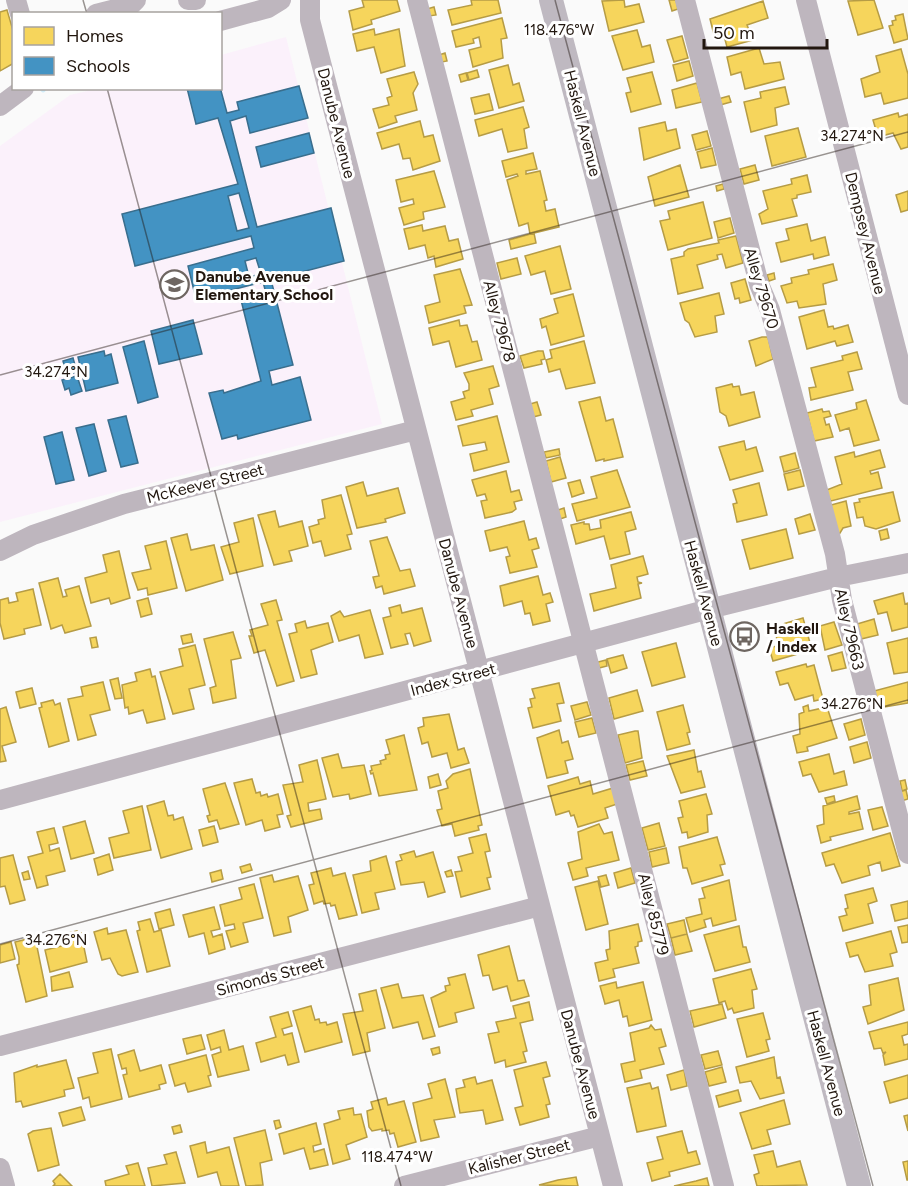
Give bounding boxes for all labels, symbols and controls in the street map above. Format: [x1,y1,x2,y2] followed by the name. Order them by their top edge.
[12,12,222,90] legend
[704,12,827,50] scale bar
[524,21,595,39] text: 118.476°W
[713,22,755,44] text: 50 m
[66,25,124,47] text: Homes
[66,55,130,77] text: Schools
[314,66,359,181] street label: Danube Avenue
[560,68,605,179] street label: Haskell Avenue
[820,127,884,145] text: 34.274°N
[841,170,890,296] street label: Dempsey Avenue
[740,245,783,331] street label: Alley 79670
[195,267,333,304] place label: Danube Avenue Elementary School
[158,269,190,301] school or university icon: Danube Avenue Elementary School
[479,278,520,364] street label: Alley 79678
[24,363,88,381] text: 34.274°N
[145,460,266,507] street label: McKeever Street
[435,536,482,651] street label: Danube Avenue
[680,538,727,649] street label: Haskell Avenue
[831,586,868,672] street label: Alley 79663
[766,619,819,656] place label: Haskell / Index
[729,621,761,653] bus stop icon: Haskell / Index
[408,659,498,700] street label: Index Street
[821,695,883,713] text: 34.276°N
[634,871,673,957] street label: Alley 85779
[25,931,87,949] text: 34.276°N
[214,953,326,1000] street label: Simonds Street
[557,1007,604,1122] street label: Danube Avenue
[803,1008,850,1119] street label: Haskell Avenue
[466,1135,572,1178] street label: Kalisher Street
[361,1148,433,1166] text: 118.474°W

